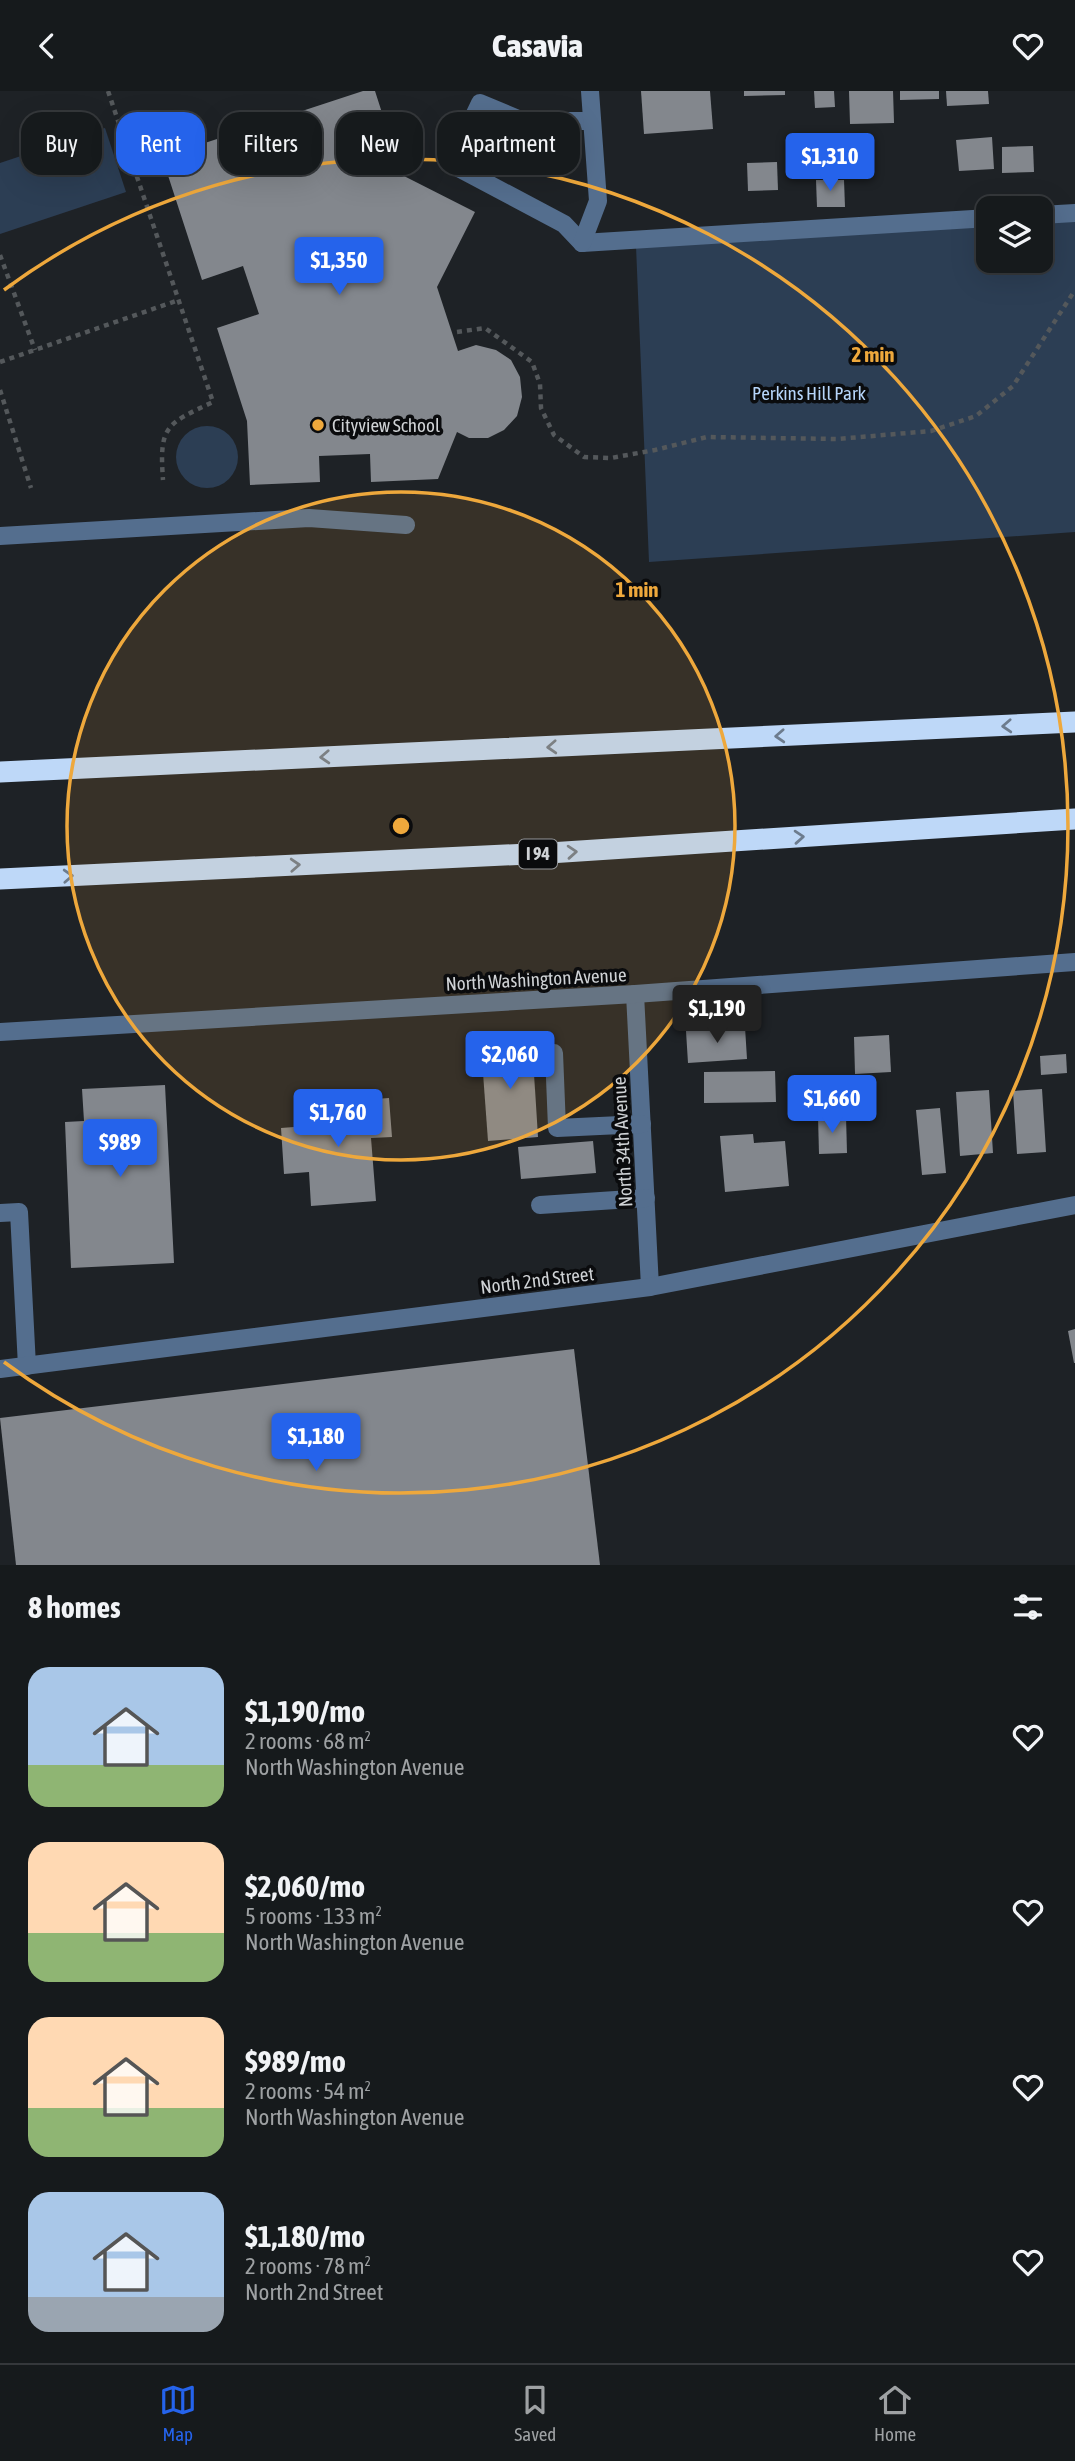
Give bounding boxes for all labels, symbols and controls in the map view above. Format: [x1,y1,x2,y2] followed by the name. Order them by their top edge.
[28,27,66,65] icon: back
[492,27,583,64] text: Casavia
[1009,27,1047,65] icon: heart
[21,112,102,175] chip: Buy
[116,112,205,175] chip: Rent
[219,112,322,175] chip: Filters
[336,112,423,175] chip: New
[437,112,580,175] chip: Apartment
[773,133,887,193] pin: $1,310
[802,143,859,169] text: $1,310
[976,196,1053,273] map controls
[976,196,1053,273] button: layers
[282,237,396,297] pin: $1,350
[311,247,368,273] text: $1,350
[852,342,894,366] text: 2 min
[752,382,867,404] park label: Perkins Hill Park
[332,414,440,436] place label: Cityview School
[310,417,326,433] marker: Cityview School
[616,577,658,601] text: 1 min
[1001,718,1012,733] one-way arrow
[774,729,785,744] one-way arrow
[547,739,558,754] one-way arrow
[319,750,330,765] one-way arrow
[389,814,413,838] centre of rings
[793,830,804,845] one-way arrow
[519,839,557,869] road number: I 94
[566,845,577,860] one-way arrow
[290,858,301,873] one-way arrow
[63,869,74,884] one-way arrow
[445,963,627,995] street label: North Washington Avenue
[660,985,774,1045] pin: $1,190
[689,995,746,1021] text: $1,190
[453,1031,567,1091] pin: $2,060
[482,1041,539,1067] text: $2,060
[775,1075,889,1135] pin: $1,660
[608,1076,636,1208] street label: North 34th Avenue
[804,1085,861,1111] text: $1,660
[281,1089,395,1149] pin: $1,760
[310,1099,367,1125] text: $1,760
[79,1119,161,1179] pin: $989
[99,1129,141,1155] text: $989
[479,1262,595,1298] street label: North 2nd Street
[259,1413,373,1473] pin: $1,180
[288,1423,345,1449] text: $1,180
[1009,1588,1047,1626] icon: filters
[28,1590,121,1624] text: 8 homes
[245,1694,365,1728] text: $1,190/mo
[84,1695,168,1779] icon: home
[1009,1718,1047,1756] icon: heart
[245,1728,371,1754] text: 2 rooms · 68 m²
[245,1754,464,1780] text: North Washington Avenue
[245,1869,365,1903] text: $2,060/mo
[84,1870,168,1954] icon: home
[1009,1893,1047,1931] icon: heart
[245,1903,382,1929] text: 5 rooms · 133 m²
[245,1929,464,1955] text: North Washington Avenue
[245,2044,346,2078] text: $989/mo
[84,2045,168,2129] icon: home
[1009,2068,1047,2106] icon: heart
[245,2078,371,2104] text: 2 rooms · 54 m²
[245,2104,464,2130] text: North Washington Avenue
[245,2219,365,2253] text: $1,180/mo
[84,2220,168,2304] icon: home
[1009,2243,1047,2281] icon: heart
[245,2253,371,2279] text: 2 rooms · 78 m²
[245,2279,383,2305] text: North 2nd Street
[159,2381,197,2445] tab: Map
[514,2381,556,2445] tab: Saved
[874,2381,916,2445] tab: Home

